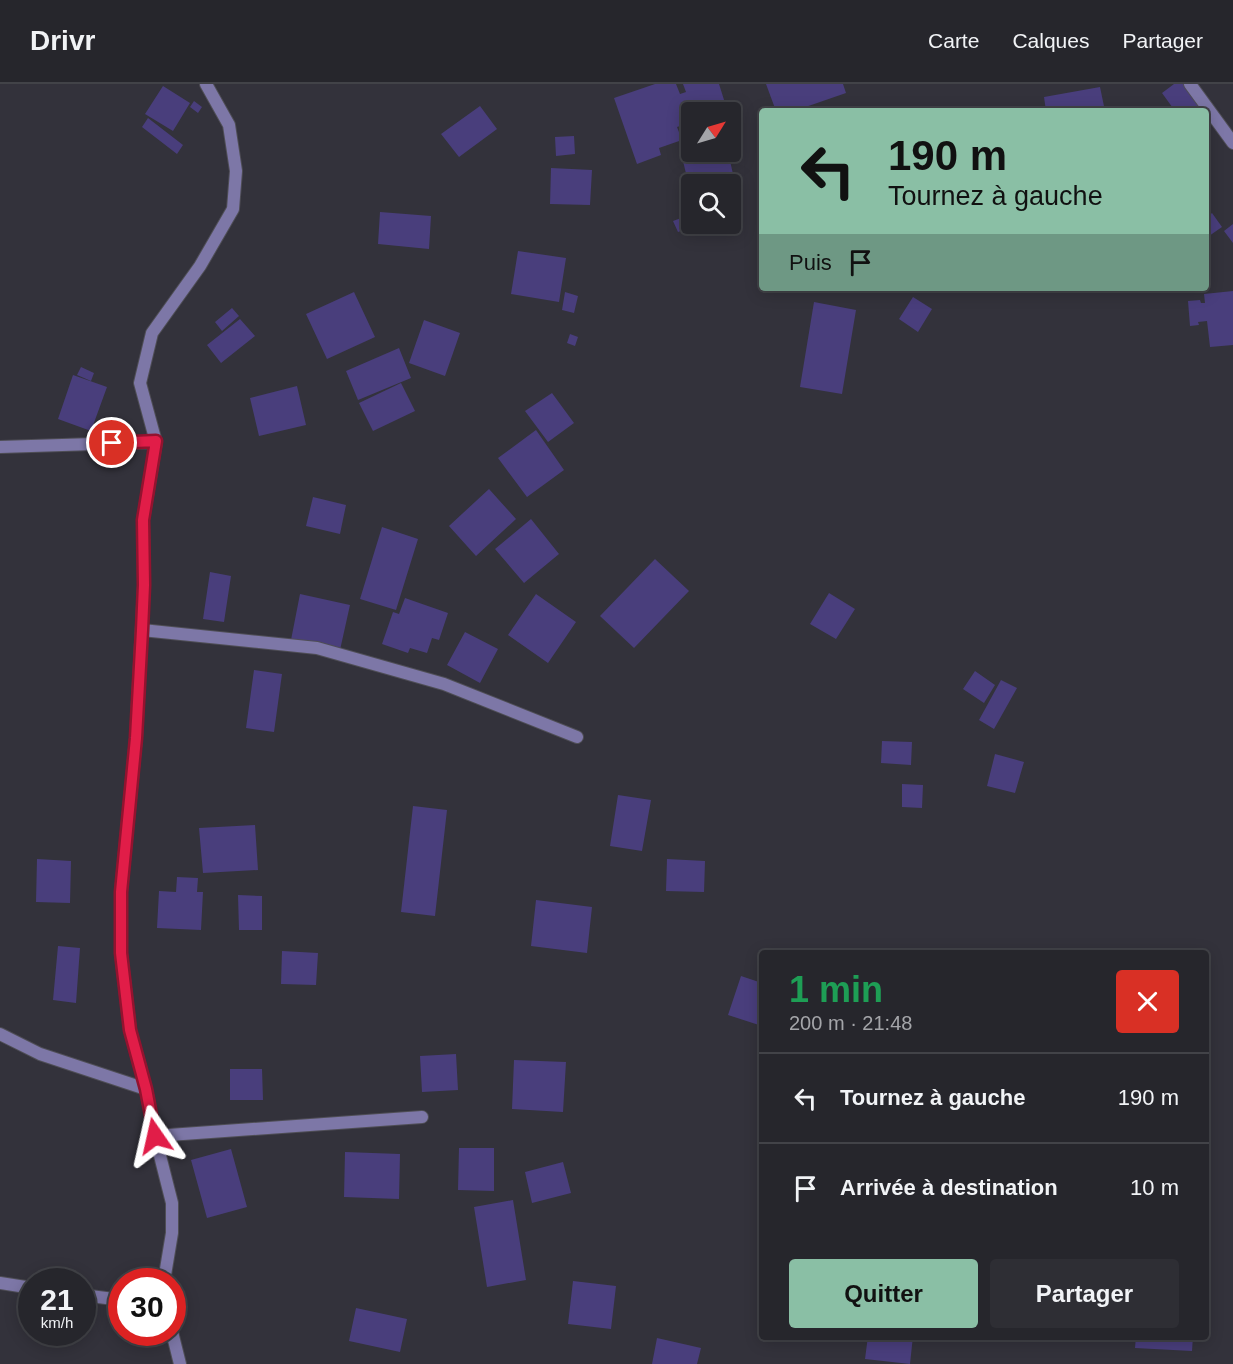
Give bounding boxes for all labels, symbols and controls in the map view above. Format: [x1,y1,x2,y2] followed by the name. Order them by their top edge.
[30,25,95,56] text: Drivr
[928,29,979,52] text: Carte
[1012,29,1089,52] text: Calques
[1122,29,1203,52] text: Partager
[681,102,741,162] north arrow
[681,102,741,234] map controls
[789,132,867,210] icon: left
[888,132,1007,179] text: 190 m
[681,174,741,234] button: search
[888,181,1103,211] text: Tournez à gauche
[844,246,877,279] icon: arrive
[789,250,832,275] text: Puis
[86,417,137,468] pin
[95,426,128,459] icon: arrive
[789,969,883,1010] text: 1 min
[1116,970,1179,1033] button: close
[789,1012,912,1034] text: 200 m · 21:48
[789,1082,822,1115] icon: left
[840,1085,1025,1110] text: Tournez à gauche
[1118,1085,1179,1110] text: 190 m
[123,1104,187,1168] position arrow
[789,1172,822,1205] icon: arrive
[840,1175,1058,1200] text: Arrivée à destination
[1130,1175,1179,1200] text: 10 m
[789,1259,978,1328] button: Quitter
[990,1259,1179,1328] button: Partager
[108,1268,186,1346] speed limit sign: 30
[40,1283,74,1316] text: 21
[41,1314,73,1331] text: km/h

